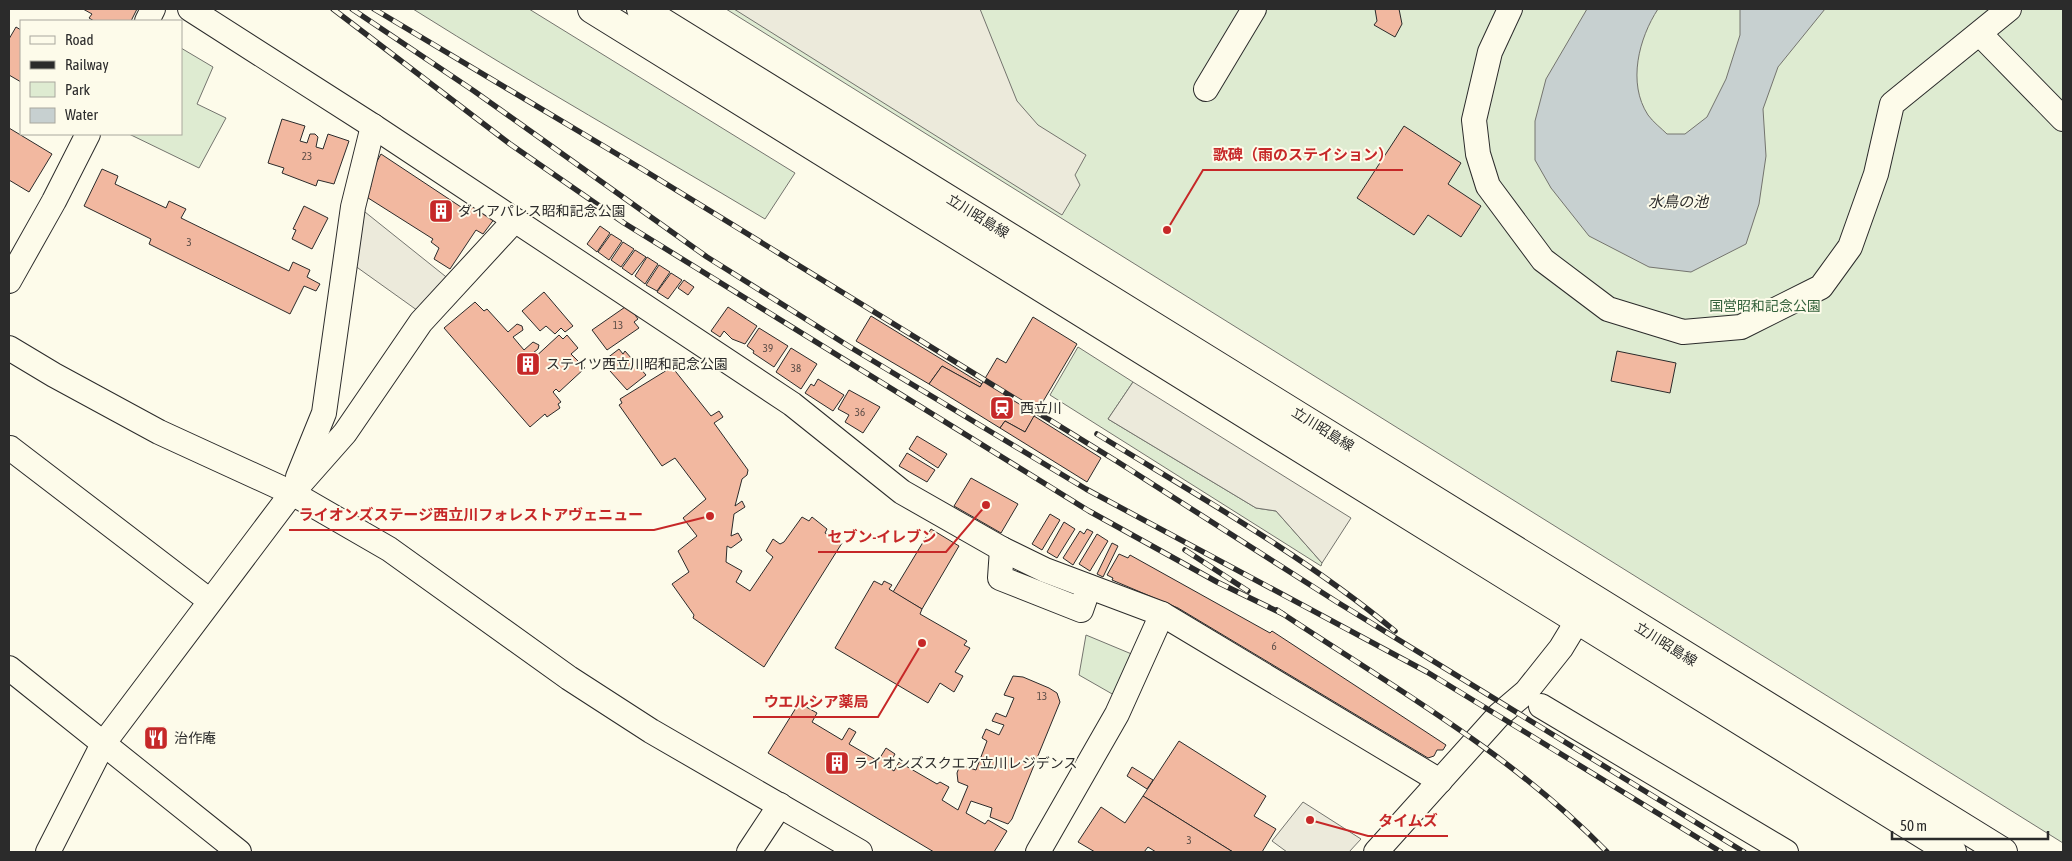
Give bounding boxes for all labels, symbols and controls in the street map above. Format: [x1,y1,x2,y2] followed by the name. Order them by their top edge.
[20,20,182,135] legend
[65,31,94,48] text: Road
[65,56,109,73] text: Railway
[65,81,90,98] text: Park
[65,106,98,123] text: Water
[1203,140,1403,170] callout: 歌碑（雨のステイション）
[1213,146,1393,163] text: 歌碑（雨のステイション）
[302,150,312,162] house number: 23
[944,191,1012,241] street label: 立川昭島線
[1648,193,1710,210] water label: 水鳥の池
[428,198,454,224] building icon: ダイアパレス昭和記念公園
[458,203,626,219] place label: ダイアパレス昭和記念公園
[186,236,192,248] house number: 3
[1709,298,1821,314] park label: 国営昭和記念公園
[613,319,623,331] house number: 13
[763,342,773,354] house number: 39
[515,351,541,377] building icon: ステイツ西立川昭和記念公園
[546,356,728,372] place label: ステイツ西立川昭和記念公園
[791,362,801,374] house number: 38
[989,395,1015,421] station icon: 西立川
[1020,400,1062,416] place label: 西立川
[1289,404,1357,454] street label: 立川昭島線
[855,406,865,418] house number: 36
[289,500,654,530] callout: ライオンズステージ西立川フォレストアヴェニュー
[299,506,643,523] text: ライオンズステージ西立川フォレストアヴェニュー
[818,522,946,552] callout: セブン-イレブン
[828,528,936,545] text: セブン-イレブン
[1632,619,1700,669] street label: 立川昭島線
[1271,640,1277,652] house number: 6
[753,687,878,717] callout: ウエルシア薬局
[1037,690,1047,702] house number: 13
[763,693,869,710] text: ウエルシア薬局
[143,725,169,751] restaurant icon: 治作庵
[174,730,216,746] place label: 治作庵
[824,750,850,776] building icon: ライオンズスクエア立川レジデンス
[854,755,1077,771] place label: ライオンズスクエア立川レジデンス
[1368,806,1448,836] callout: タイムズ
[1892,808,2048,840] scale bar
[1378,812,1438,829] text: タイムズ
[1900,817,1927,834] text: 50 m
[1186,834,1192,846] house number: 3

